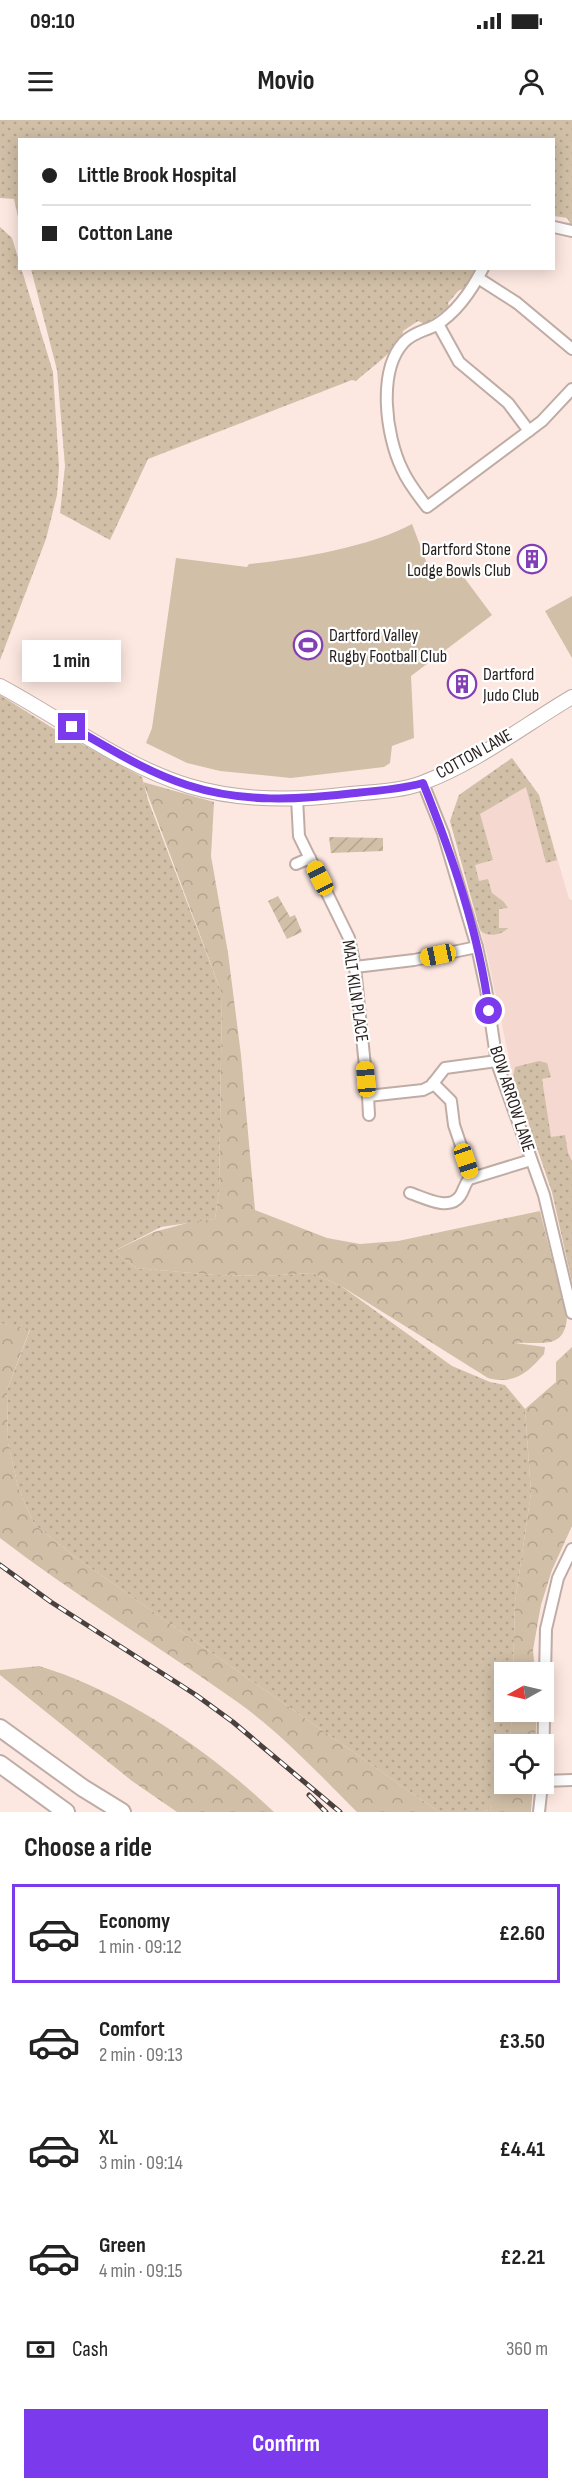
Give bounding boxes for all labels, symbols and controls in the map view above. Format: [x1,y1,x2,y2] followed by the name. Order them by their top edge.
[30,8,75,35] text: 09:10
[24,65,57,98] icon: menu
[257,65,315,97] text: Movio
[515,65,548,98] icon: person
[78,162,236,189] text: Little Brook Hospital
[78,220,173,247] text: Cotton Lane
[407,539,511,581] place label: Dartford Stone Lodge Bowls Club
[516,543,548,575] building icon: Dartford Stone Lodge Bowls Club
[329,625,447,667] place label: Dartford Valley Rugby Football Club
[292,629,324,661] sports icon: Dartford Valley Rugby Football Club
[22,640,122,682] callout: 1 min
[53,649,90,673] text: 1 min
[482,664,539,706] place label: Dartford Judo Club
[446,668,478,700] building icon: Dartford Judo Club
[58,713,85,740] route end
[432,725,516,783] street label: COTTON LANE
[304,858,336,898] car
[337,939,373,1043] street label: MALT KILN PLACE
[419,942,457,968] car
[475,997,502,1024] route start
[485,1043,539,1155] street label: BOW ARROW LANE
[355,1060,377,1098] car
[452,1141,480,1181] car
[494,1662,554,1722] north arrow
[494,1662,554,1794] map controls
[494,1734,554,1794] button: locate
[24,1832,152,1864] text: Choose a ride
[27,1907,81,1961] icon: car
[99,1908,170,1935] text: Economy
[499,1920,545,1947] text: £2.60
[99,1935,182,1959] text: 1 min · 09:12
[27,2015,81,2069] icon: car
[99,2016,165,2043] text: Comfort
[499,2028,545,2055] text: £3.50
[99,2043,183,2067] text: 2 min · 09:13
[27,2123,81,2177] icon: car
[99,2124,118,2151] text: XL
[500,2136,545,2163] text: £4.41
[99,2151,183,2175] text: 3 min · 09:14
[27,2231,81,2285] icon: car
[99,2232,146,2259] text: Green
[500,2244,545,2271] text: £2.21
[99,2259,183,2283] text: 4 min · 09:15
[24,2333,57,2366] icon: cash
[72,2336,108,2363] text: Cash
[506,2337,548,2361] text: 360 m
[24,2409,548,2478] button: Confirm

